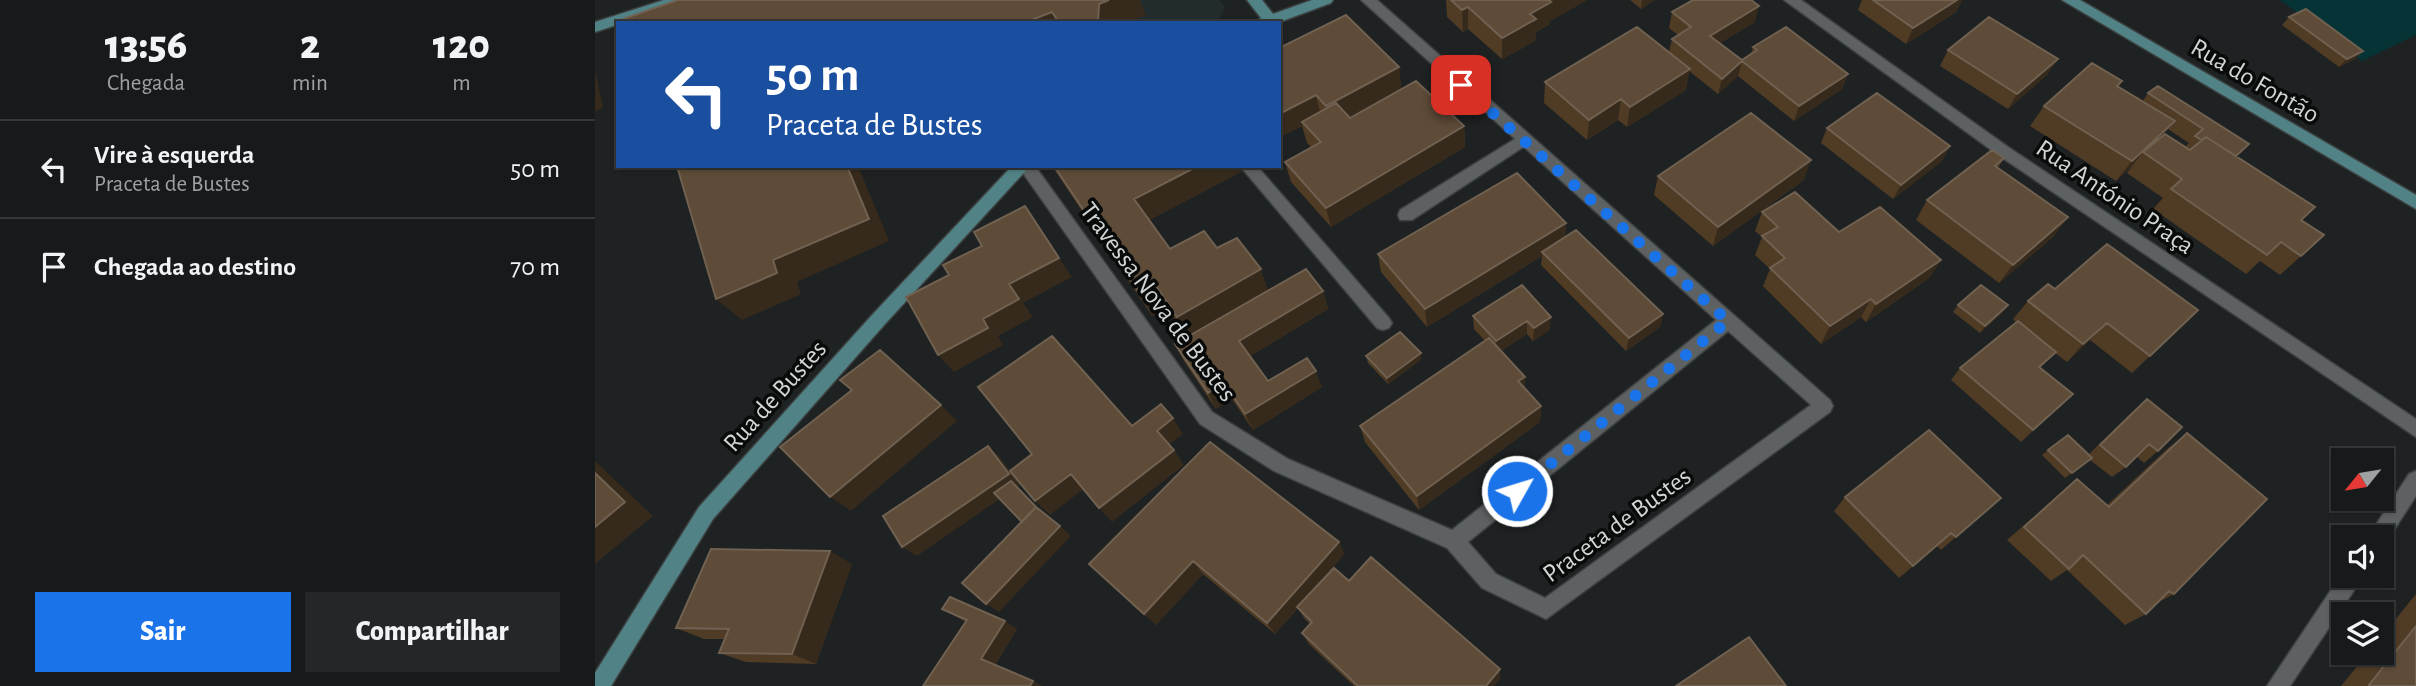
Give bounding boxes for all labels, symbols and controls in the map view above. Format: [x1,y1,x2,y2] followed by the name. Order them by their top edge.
[105,24,187,66] text: 13:56
[300,24,320,66] text: 2
[433,24,490,66] text: 120
[2186,34,2324,128] street label: Rua do Fontão
[651,49,742,140] icon: left
[766,51,860,100] text: 50 m
[1431,55,1491,115] pin
[1442,66,1480,104] icon: arrive
[107,72,185,95] text: Chegada
[292,72,328,95] text: min
[452,72,471,95] text: m
[766,109,983,141] text: Praceta de Bustes
[2031,135,2199,259] street label: Rua António Praça
[94,142,255,168] text: Vire à esquerda
[35,150,73,188] icon: left
[510,156,560,182] text: 50 m
[94,173,250,196] text: Praceta de Bustes
[1075,198,1241,406] street label: Travessa Nova de Bustes
[35,248,73,286] icon: arrive
[94,254,296,280] text: Chegada ao destino
[510,254,560,280] text: 70 m
[719,335,831,457] street label: Rua de Bustes
[2331,448,2394,511] north arrow
[2331,448,2394,665] map controls
[1480,454,1554,528] position arrow
[1538,463,1696,587] street label: Praceta de Bustes
[2331,525,2394,588] button: sound
[35,592,291,672] button: Sair
[305,592,560,672] button: Compartilhar
[2331,602,2394,665] button: layers

